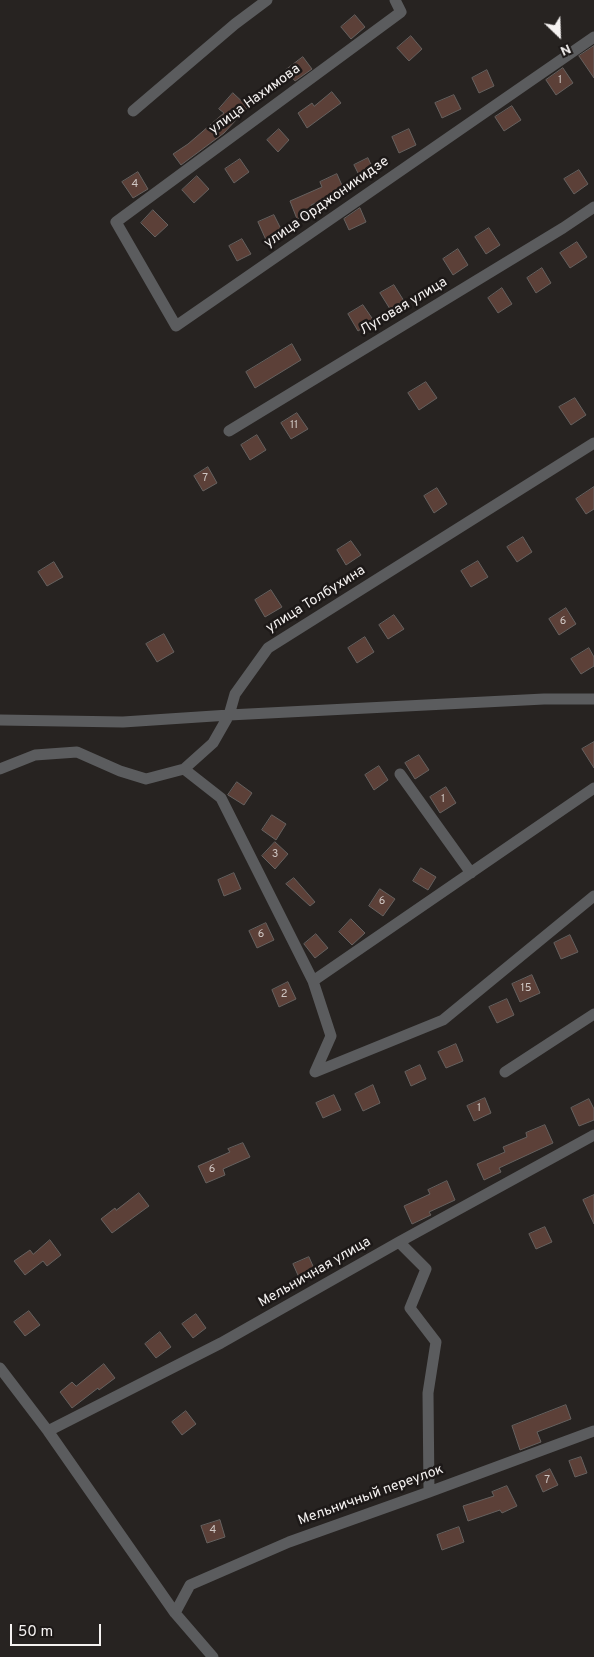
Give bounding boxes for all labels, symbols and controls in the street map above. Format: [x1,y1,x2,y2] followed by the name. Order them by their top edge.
[534,10,584,60] north arrow
[557,39,573,59] text: N
[206,61,304,139] street label: улица Нахимова
[558,74,562,88] house number: 1
[261,154,393,252] street label: улица Орджоникидзе
[132,178,138,192] house number: 4
[357,274,451,340] street label: Луговая улица
[290,419,298,433] house number: 11
[202,472,208,486] house number: 7
[263,563,369,637] street label: улица Толбухина
[560,615,566,629] house number: 6
[441,793,445,807] house number: 1
[272,848,278,862] house number: 3
[379,895,385,909] house number: 6
[258,928,264,942] house number: 6
[521,982,531,996] house number: 15
[281,988,287,1002] house number: 2
[477,1102,481,1116] house number: 1
[209,1163,215,1177] house number: 6
[256,1234,374,1312] street label: Мельничная улица
[296,1462,446,1530] street label: Мельничный переулок
[544,1474,550,1488] house number: 7
[210,1524,216,1538] house number: 4
[12,1614,104,1646] scale bar
[18,1623,53,1642] text: 50 m

